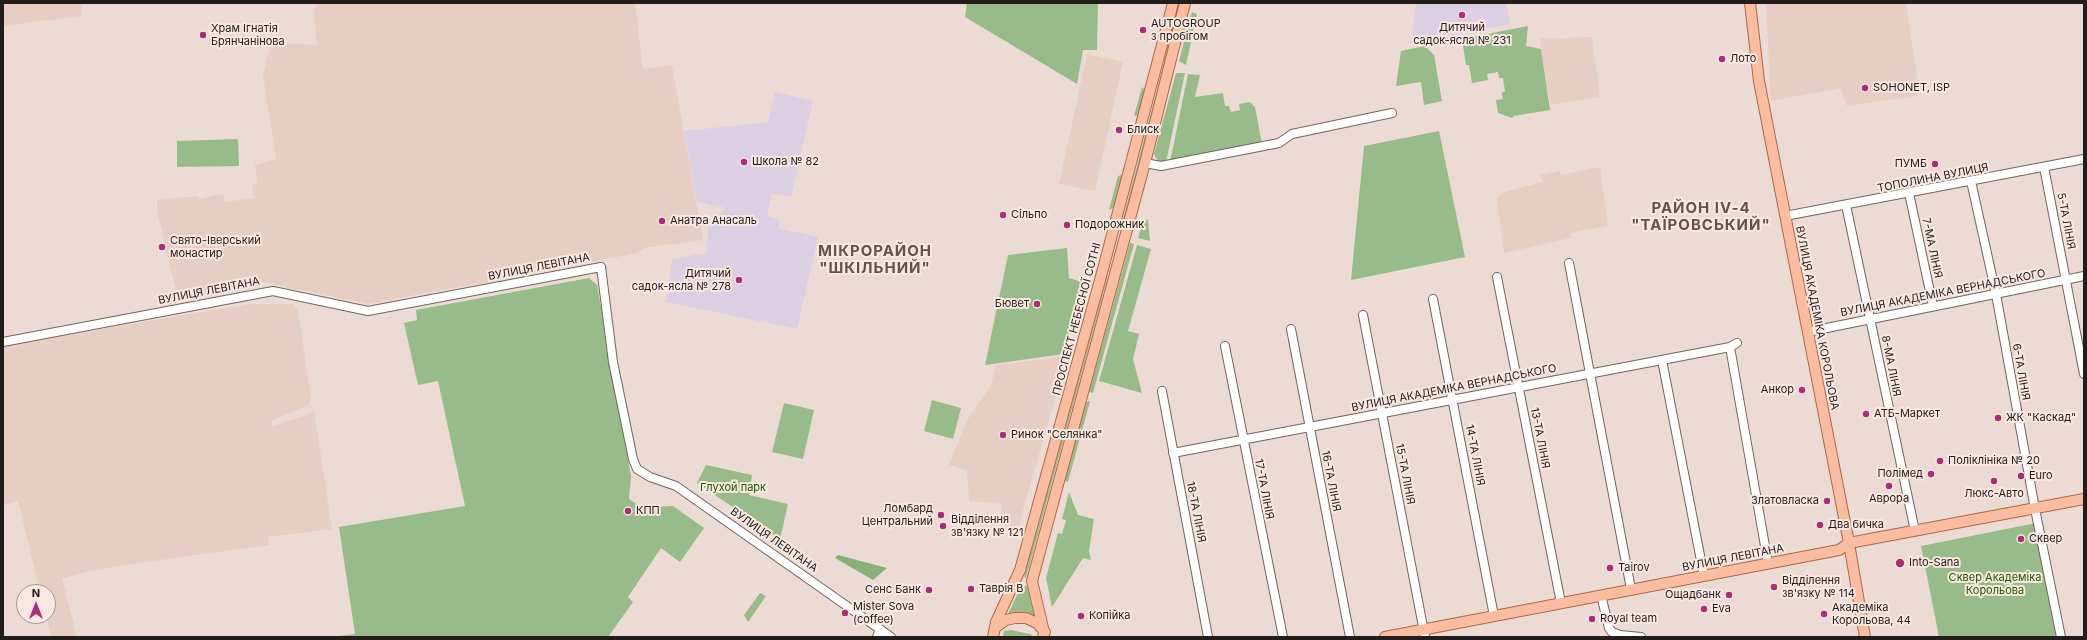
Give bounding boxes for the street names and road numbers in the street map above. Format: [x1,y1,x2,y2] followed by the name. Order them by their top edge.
[1876,161,1990,195] street label: ТОПОЛИНА ВУЛИЦЯ
[2054,192,2078,250] street label: 5-ТА ЛІНІЯ
[1919,217,1945,279] street label: 7-МА ЛІНІЯ
[1793,225,1841,411] street label: ВУЛИЦЯ АКАДЕМІКА КОРОЛЬОВА
[1050,241,1104,397] street label: ПРОСПЕКТ НЕБЕСНОЇ СОТНІ
[487,251,591,283] street label: ВУЛИЦЯ ЛЕВІТАНА
[1839,267,2047,319] street label: ВУЛИЦЯ АКАДЕМІКА ВЕРНАДСЬКОГО
[157,275,261,307] street label: ВУЛИЦЯ ЛЕВІТАНА
[1879,334,1903,398] street label: 8-МА ЛІНІЯ
[2010,343,2032,401] street label: 6-ТА ЛІНІЯ
[1350,362,1558,414] street label: ВУЛИЦЯ АКАДЕМІКА ВЕРНАДСЬКОГО
[1528,406,1552,470] street label: 13-ТА ЛІНІЯ
[1463,423,1487,487] street label: 14-ТА ЛІНІЯ
[1393,442,1417,506] street label: 15-ТА ЛІНІЯ
[1319,449,1343,513] street label: 16-ТА ЛІНІЯ
[1252,458,1276,520] street label: 17-ТА ЛІНІЯ
[1184,480,1208,544] street label: 18-ТА ЛІНІЯ
[728,505,820,575] street label: ВУЛИЦЯ ЛЕВІТАНА
[1681,542,1785,574] street label: ВУЛИЦЯ ЛЕВІТАНА

